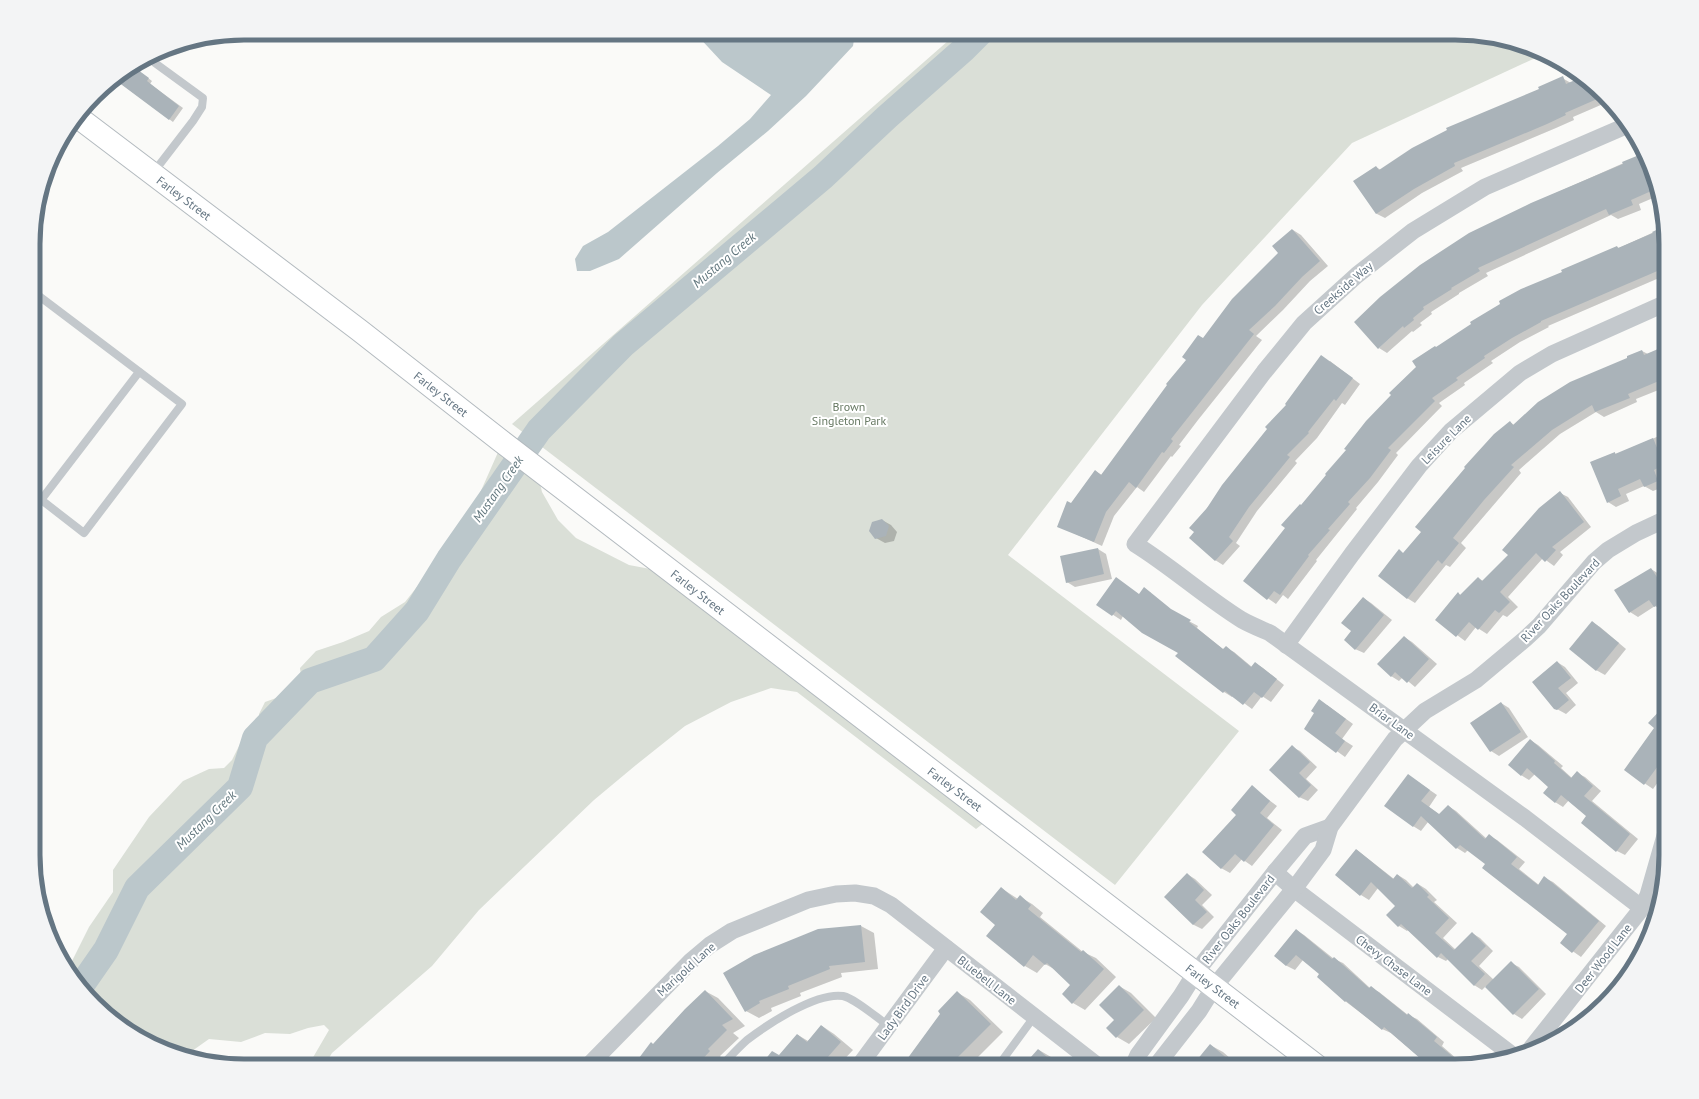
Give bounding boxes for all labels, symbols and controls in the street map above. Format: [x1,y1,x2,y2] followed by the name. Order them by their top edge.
[154,173,214,223] street label: Farley Street
[689,228,760,291] water label: Mustang Creek
[1310,258,1376,318] street label: Creekside Way
[411,368,471,420] street label: Farley Street
[812,399,886,428] park label: Brown Singleton Park
[1418,411,1474,467] street label: Leisure Lane
[469,451,528,526] water label: Mustang Creek
[1517,555,1603,645] street label: River Oaks Boulevard
[668,566,728,618] street label: Farley Street
[1367,700,1417,742] street label: Briar Lane
[925,764,985,814] street label: Farley Street
[172,786,241,853] water label: Mustang Creek
[1199,871,1277,967] street label: River Oaks Boulevard
[1571,920,1635,996] street label: Deer Wood Lane
[1353,931,1435,999] street label: Chevy Chase Lane
[654,939,718,999] street label: Marigold Lane
[955,952,1019,1008] street label: Bluebell Lane
[1183,961,1243,1011] street label: Farley Street
[874,971,932,1043] street label: Lady Bird Drive

